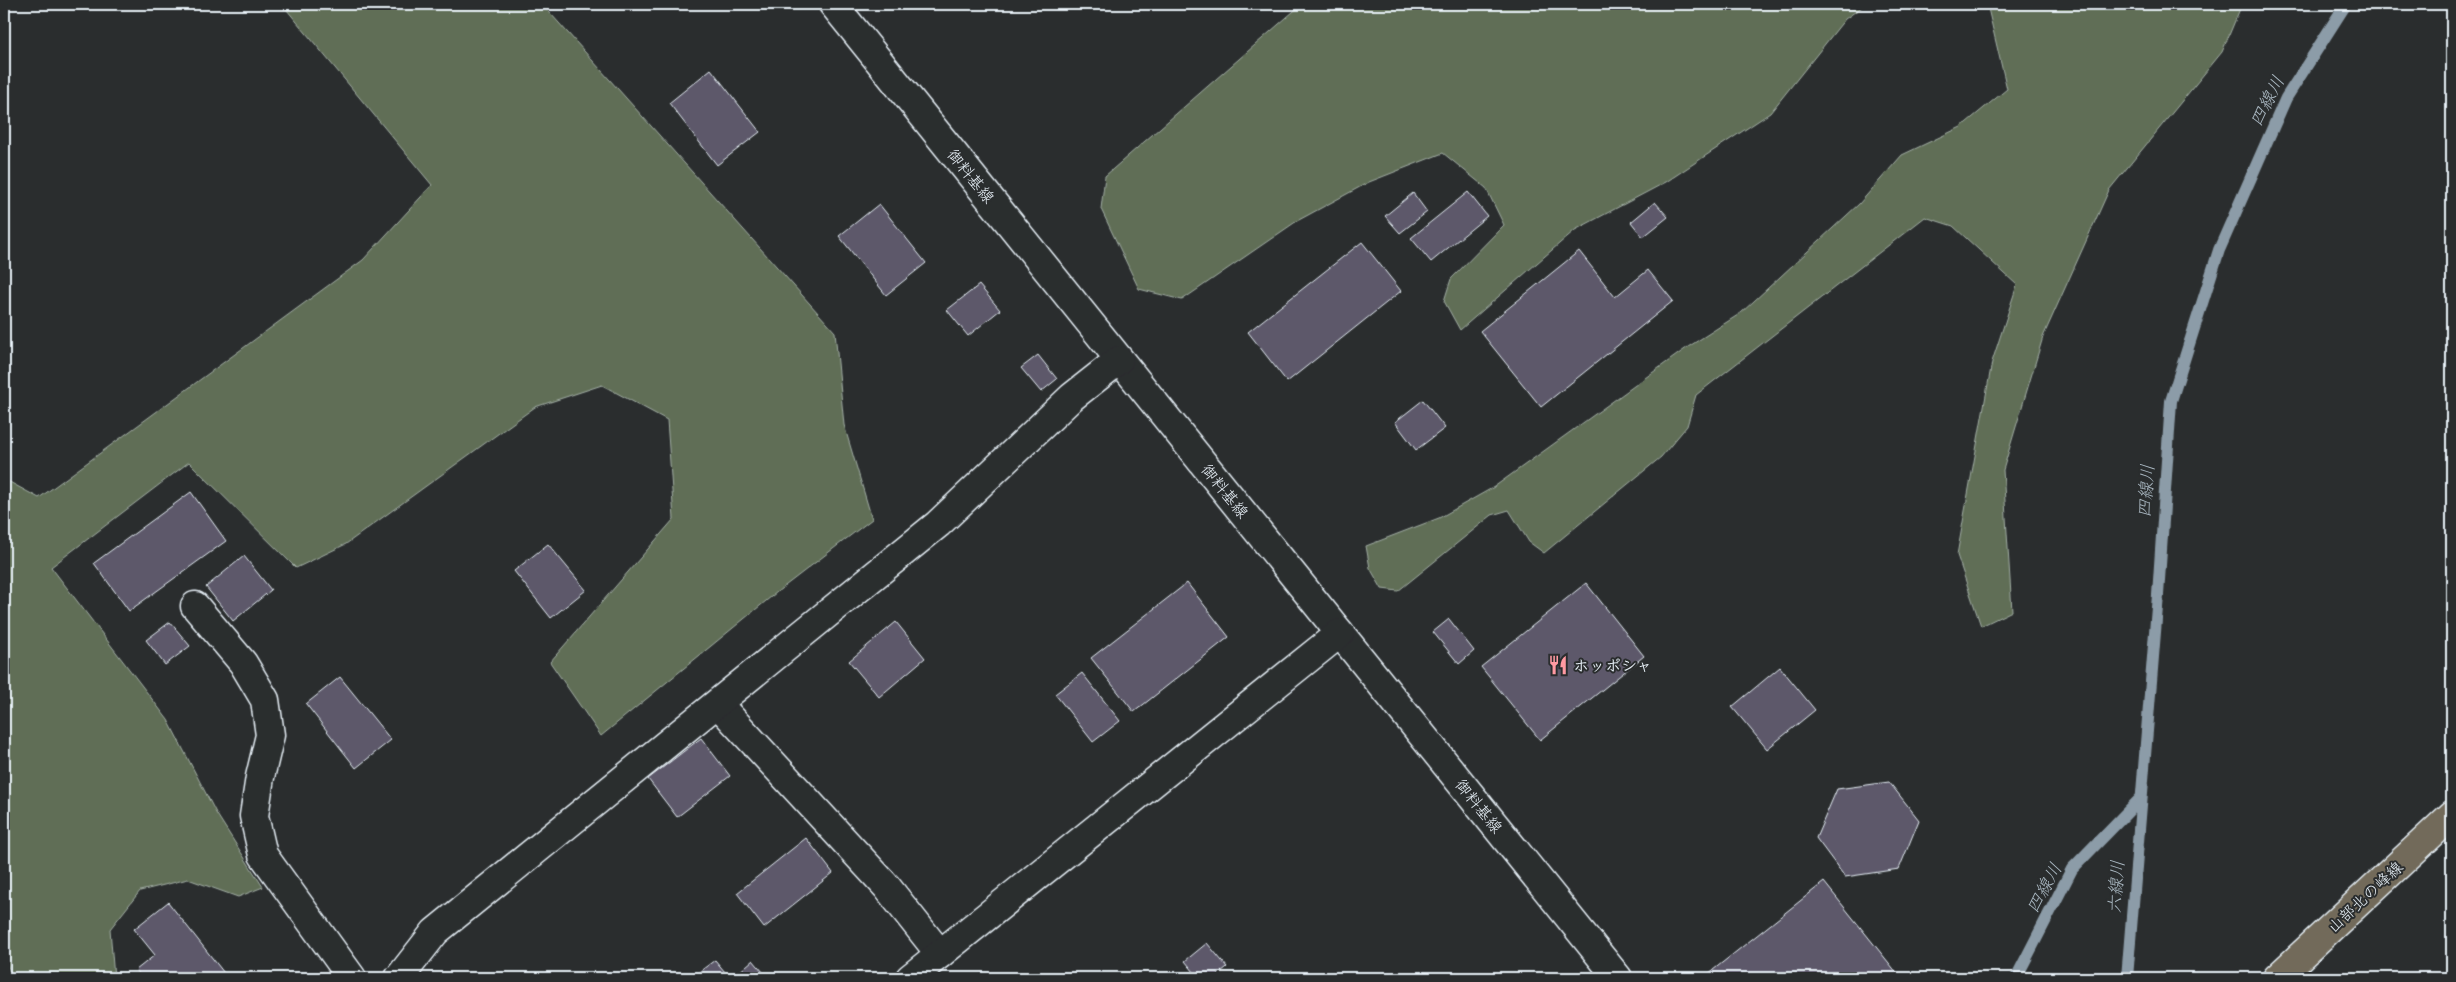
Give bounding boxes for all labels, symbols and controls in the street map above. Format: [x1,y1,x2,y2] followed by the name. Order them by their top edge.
[2240,70,2294,132] water label: 四線川
[940,142,1002,210] street label: 御料基線
[1194,457,1256,525] street label: 御料基線
[2128,463,2164,519] water label: 四線川
[1573,651,1652,680] place label: ホッポシャ
[1547,654,1569,676] restaurant icon: ホッポシャ
[1448,772,1510,840] street label: 御料基線
[2320,854,2410,940] street label: 山部北の峰線
[2017,857,2071,919] water label: 四線川
[2098,859,2134,915] water label: 六線川

